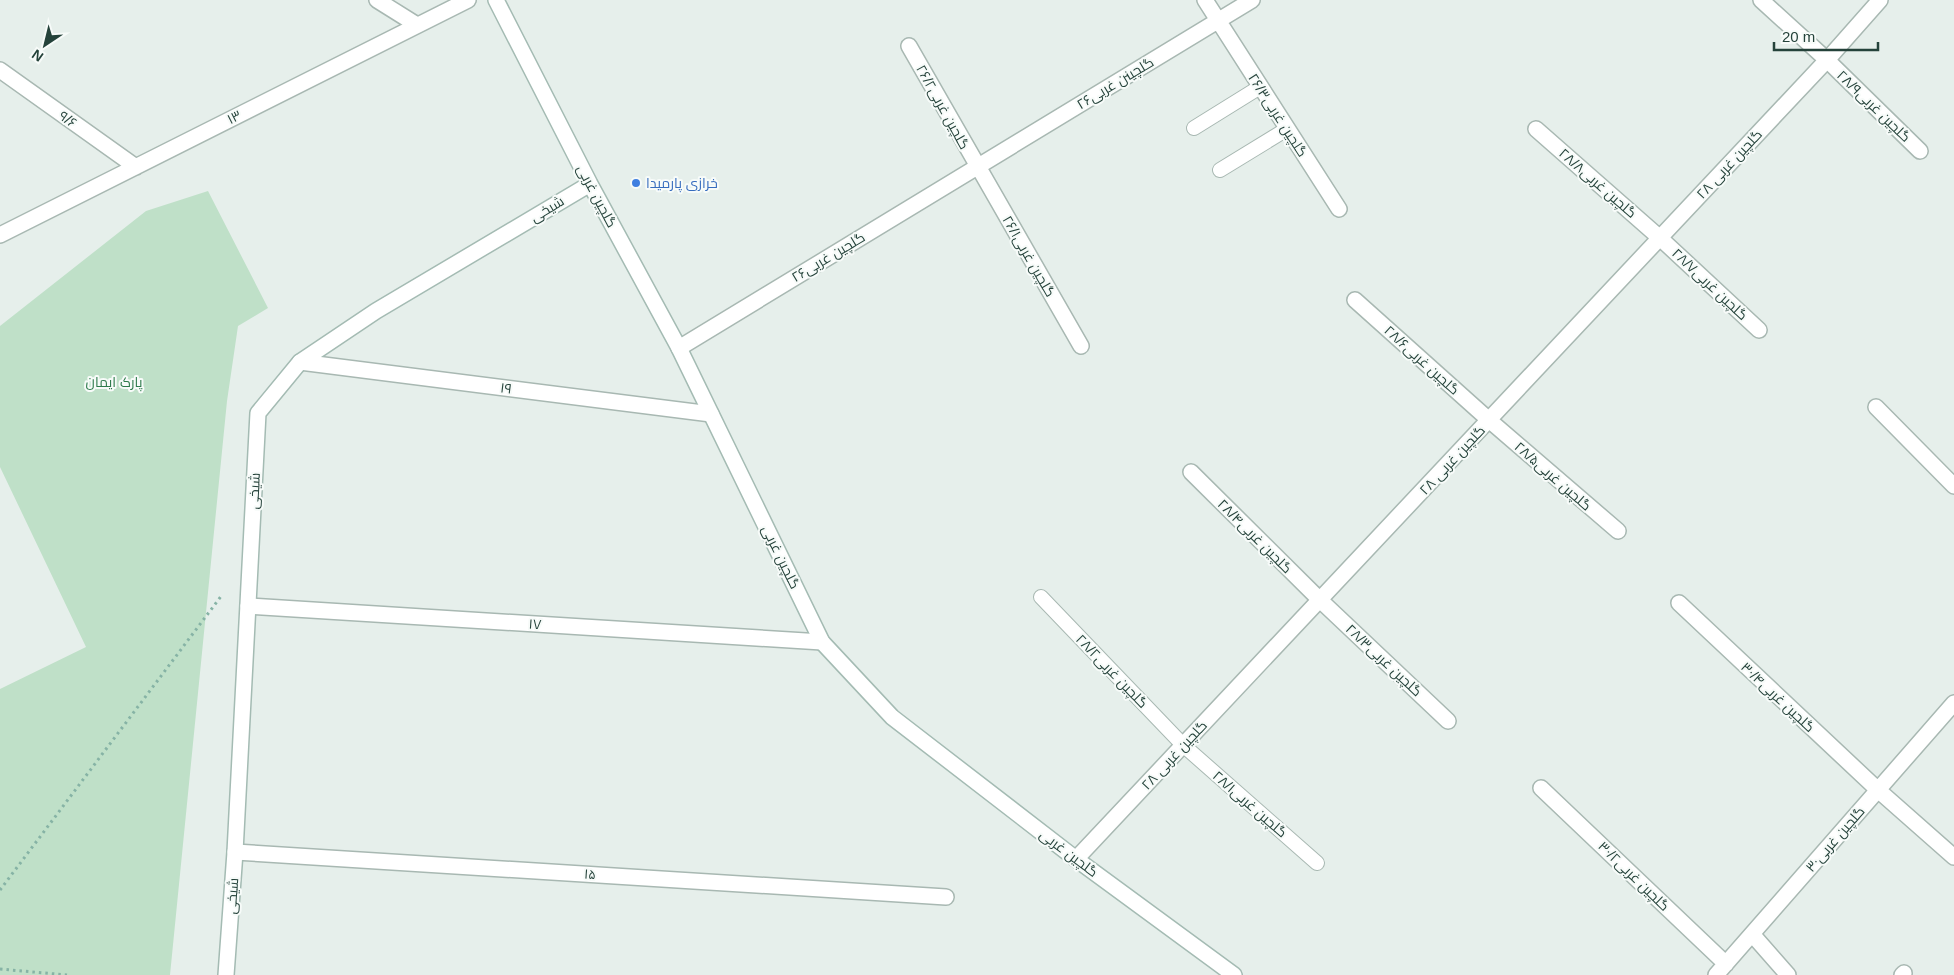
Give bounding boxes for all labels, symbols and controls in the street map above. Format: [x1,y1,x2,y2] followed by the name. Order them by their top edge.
[20,20,70,70] north arrow
[1774,20,1878,52] scale bar
[1782,28,1815,45] text: 20 m
[29,46,46,65] text: N
[1074,54,1157,114] street label: گلچینن غربی۲۶
[911,62,973,153] street label: گلچین غربی۲۶/۲
[1833,67,1914,146] street label: گلچین غربی۲۸/۹
[1243,70,1311,161] street label: گلچین غربی۲۶/۳
[56,107,80,131] street label: ۹/۶
[224,107,244,127] street label: ۱۳
[1693,126,1767,203] street label: گلچین غربی ۲۸
[1555,145,1640,222] street label: گلچین غربی۲۸/۸
[572,162,620,231] street label: گلچین غربی
[646,175,718,193] place label: خرازی پارمیدا
[630,177,642,189] marker: خرازی پارمیدا
[527,193,567,225] street label: شیخی
[998,213,1059,300] street label: گلچین غربی۲۶/۱
[788,229,869,287] street label: گلچین غربی۲۶
[1668,245,1751,325] street label: گلچین غربی۲۸/۷
[1380,322,1463,399] street label: گلچین غربی۲۸/۶
[86,374,143,392] park label: پارک ایمان
[499,379,513,397] street label: ۱۹
[1416,422,1490,499] street label: گلچین غربی ۲۸
[1510,438,1595,515] street label: گلچین غربی۲۸/۵
[245,472,263,510] street label: شیخی
[1213,496,1295,578] street label: گلچین غربی۲۸/۴
[757,523,803,592] street label: گلچین غربی
[528,616,542,632] street label: ۱۷
[1341,621,1425,701] street label: گلچین غربی۲۸/۳
[1071,631,1151,712] street label: گلچین غربی۲۸/۲
[1737,659,1818,737] street label: گلچین غربی۳۰/۴
[1138,717,1212,794] street label: گلچین غربی ۲۸
[1208,767,1290,842] street label: گلچین غربی۲۸/۱
[1802,803,1869,876] street label: گلچین غربی۳۰
[1036,826,1101,882] street label: گلچین غربی
[1594,838,1673,915] street label: گلچین غربی۳۰/۲
[583,866,597,882] street label: ۱۵
[223,877,241,915] street label: شیخی

